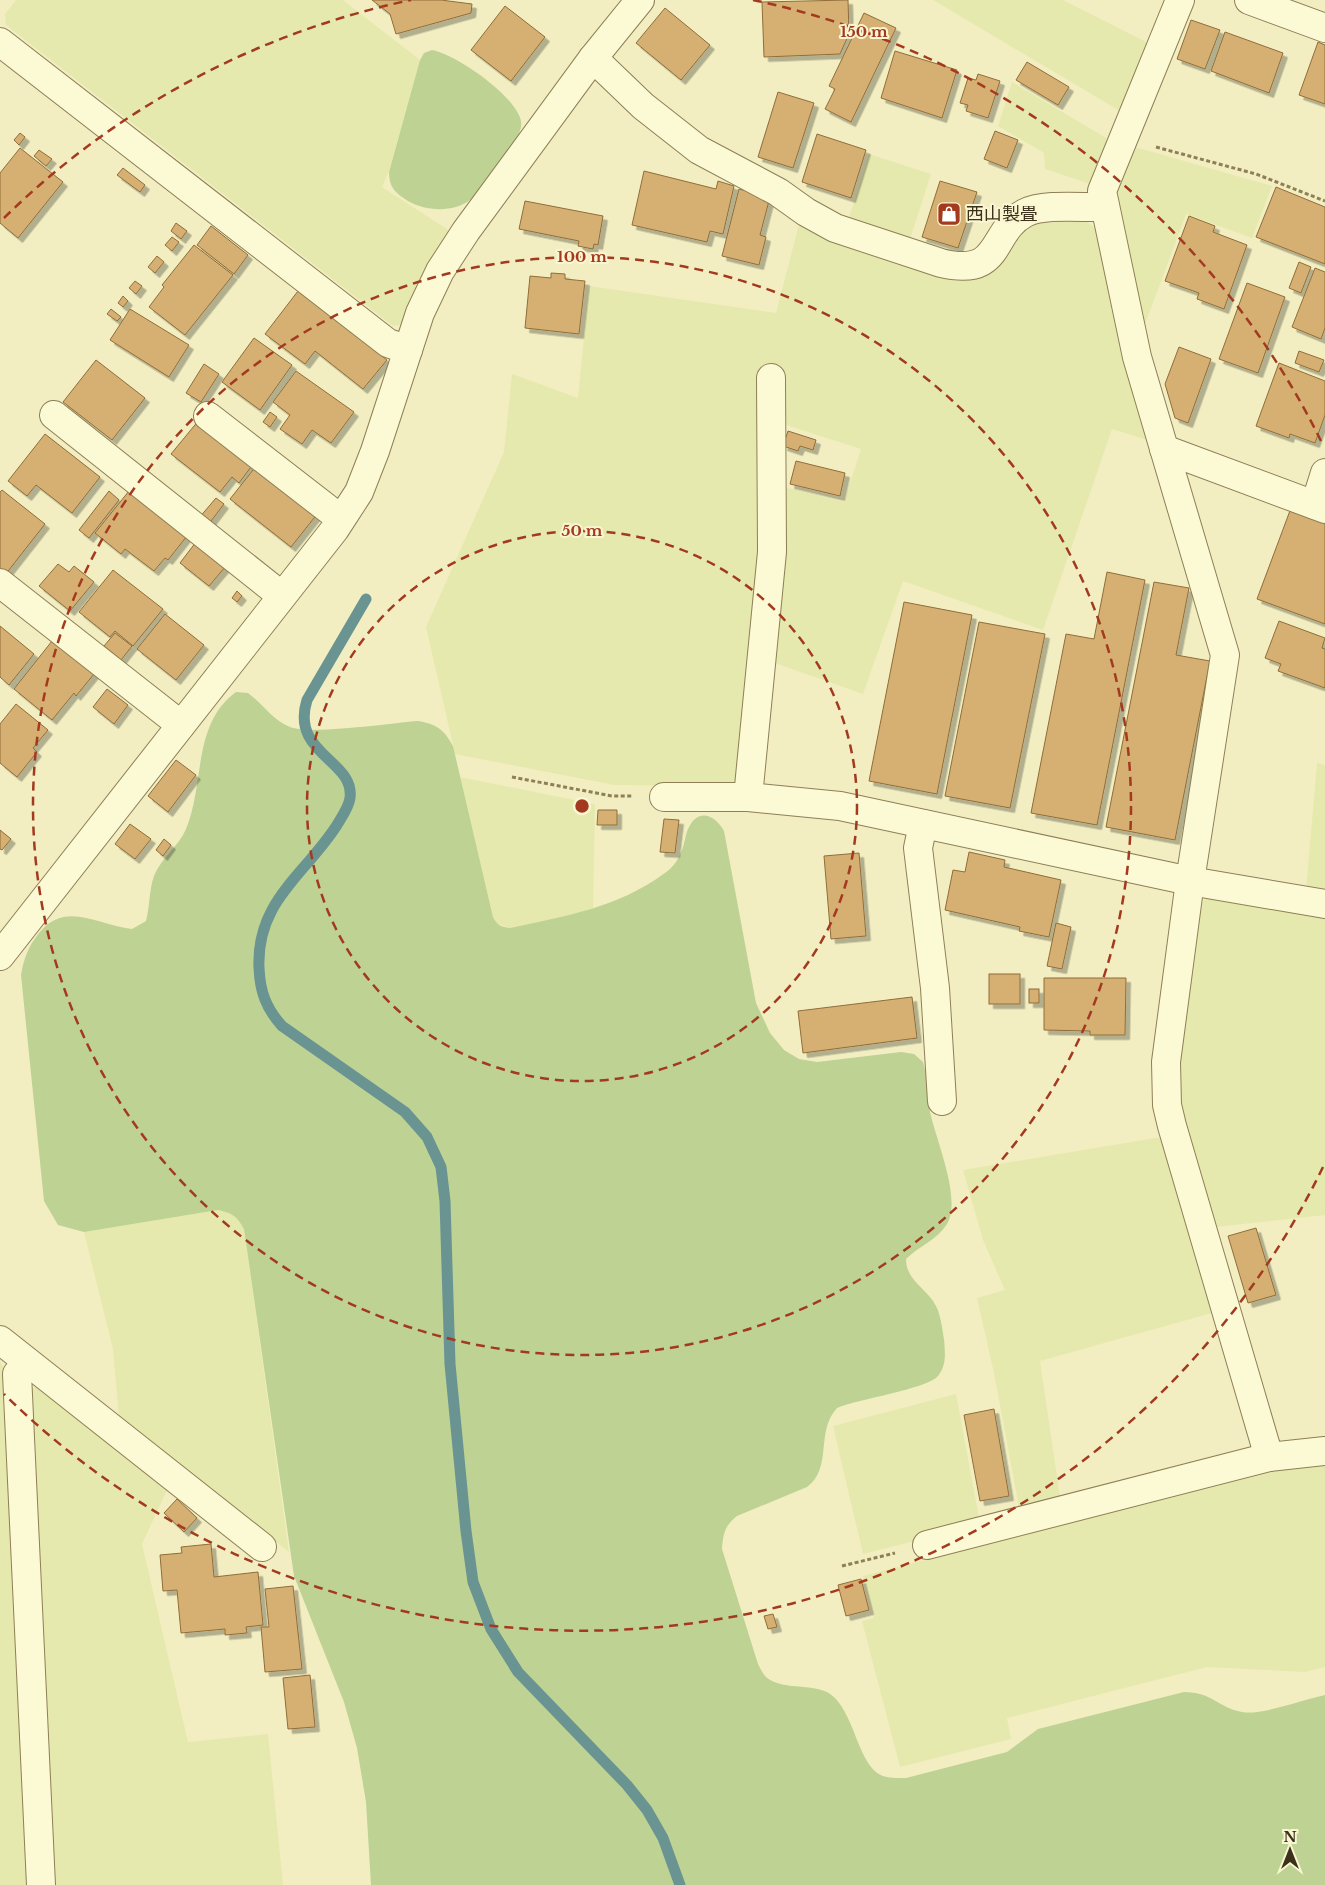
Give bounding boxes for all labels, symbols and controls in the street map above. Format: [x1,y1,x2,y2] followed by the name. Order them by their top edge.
[840,22,888,41] text: 150 m
[936,201,962,227] shop icon: 西山製畳
[966,203,1038,225] place label: 西山製畳
[557,247,607,266] text: 100 m
[562,521,603,540] text: 50 m
[573,797,591,815] centre of rings
[1265,1825,1315,1875] north arrow
[1283,1828,1297,1846] text: N

